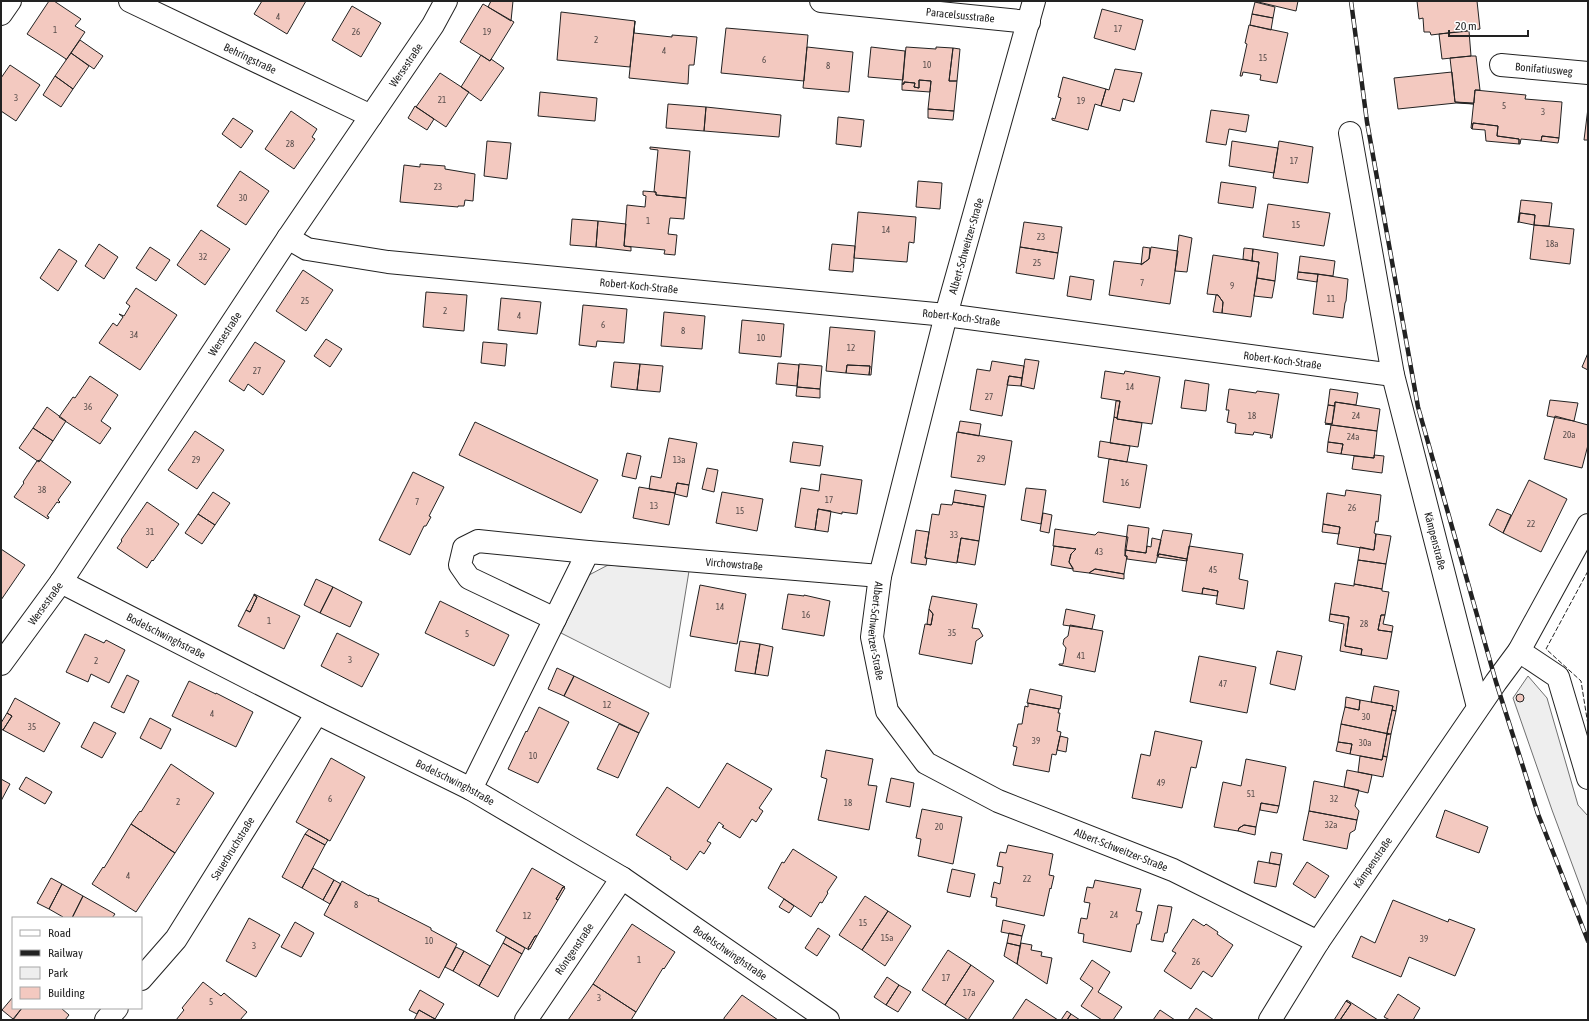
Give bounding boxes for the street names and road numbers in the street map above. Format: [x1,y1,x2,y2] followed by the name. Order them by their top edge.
[925,6,995,24] street label: Paracelsusstraße
[222,41,278,76] street label: Behringstraße
[387,41,425,89] street label: Wersestraße
[1515,60,1573,78] street label: Bonifatiusweg
[946,196,986,296] street label: Albert-Schweitzer-Straße
[599,276,679,296] street label: Robert-Koch-Straße
[922,307,1001,328] street label: Robert-Koch-Straße
[206,310,244,358] street label: Wersestraße
[1243,349,1322,371] street label: Robert-Koch-Straße
[1422,511,1449,571] street label: Kämpenstraße
[705,556,763,572] street label: Virchowstraße
[26,580,65,627] street label: Wersestraße
[866,581,887,681] street label: Albert-Schweitzer-Straße
[125,611,207,661] street label: Bodelschwinghstraße
[414,757,497,807] street label: Bodelschwinghstraße
[208,815,257,882] street label: Sauerbruchstraße
[1072,826,1170,873] street label: Albert-Schweitzer-Straße
[1351,835,1394,890] street label: Kämpenstraße
[553,921,596,977] street label: Röntgenstraße
[691,923,769,982] street label: Bodelschwinghstraße

